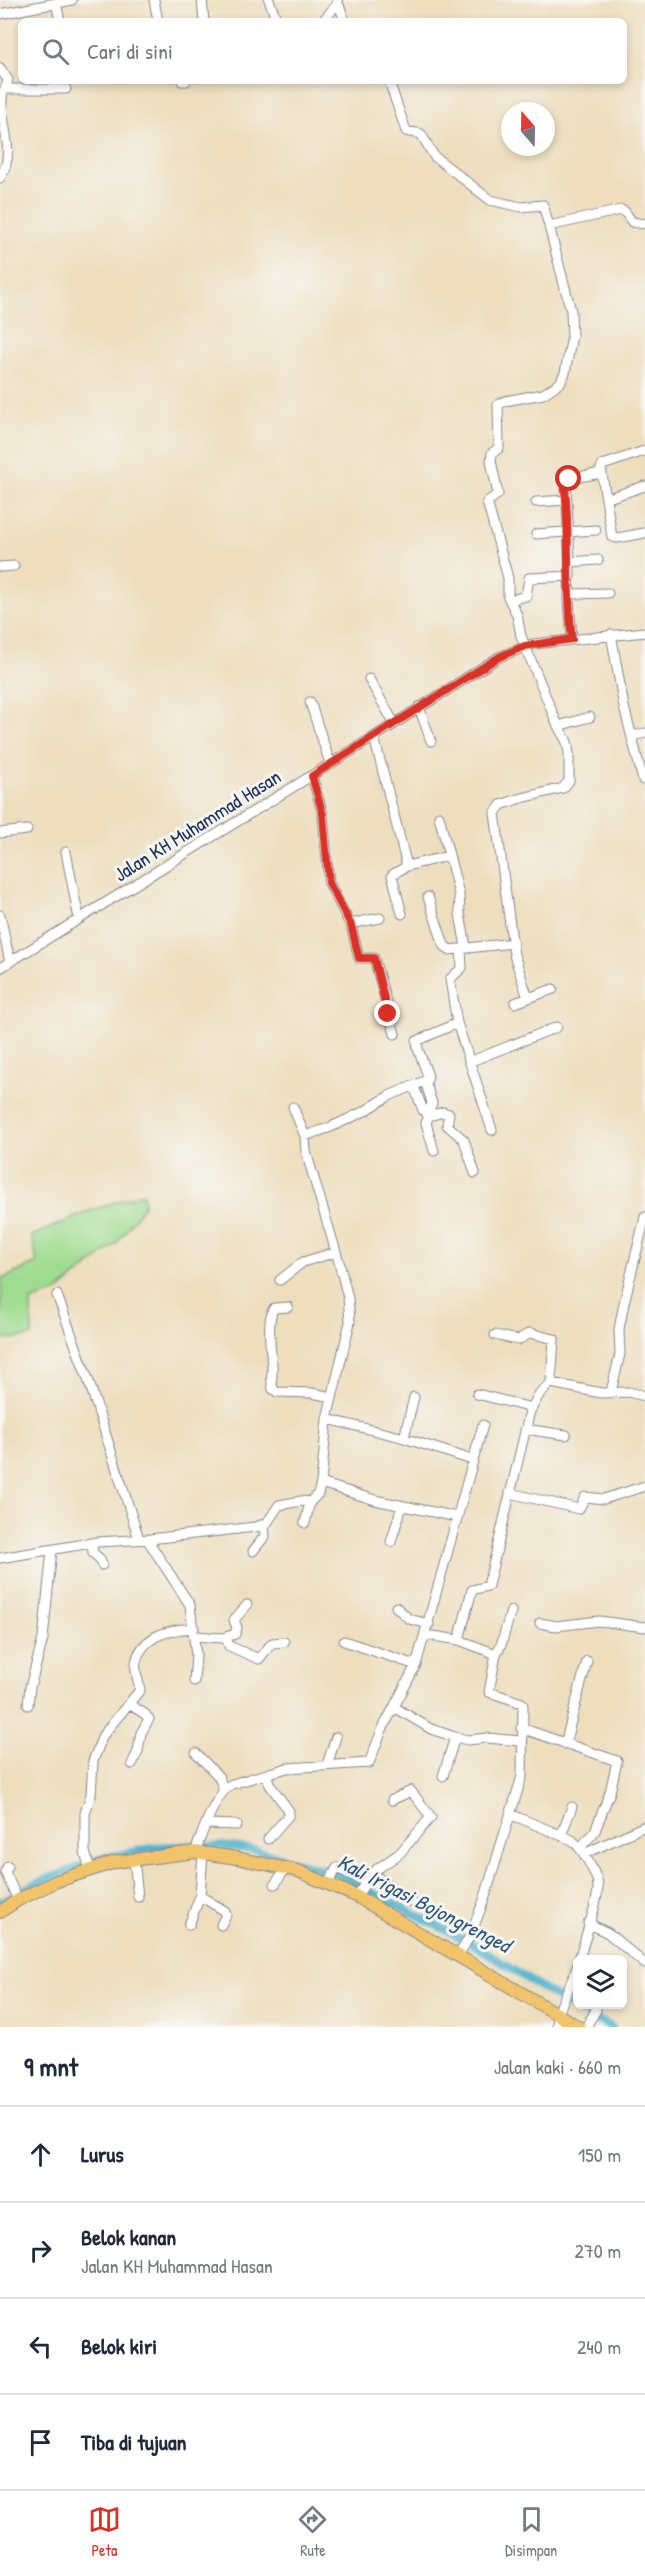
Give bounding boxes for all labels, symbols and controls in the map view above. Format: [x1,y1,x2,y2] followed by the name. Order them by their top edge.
[18,18,627,84] search box
[39,35,72,68] icon: search
[87,36,173,66] text: Cari di sini
[501,102,555,156] north arrow
[555,465,581,491] route start
[109,763,285,887] street label: Jalan KH Muhammad Hasan
[374,1000,400,1026] route end
[333,1847,519,1961] water label: Kali Irigasi Bojongrenged
[573,1955,627,2009] map controls
[573,1955,627,2009] button: layers
[24,2049,78,2084] text: 9 mnt
[494,2053,621,2080] text: Jalan kaki · 660 m
[24,2138,57,2171] icon: ahead
[81,2139,124,2169] text: Lurus
[578,2141,621,2168] text: 150 m
[81,2222,176,2252] text: Belok kanan
[24,2234,57,2267] icon: right
[575,2237,621,2264] text: 270 m
[81,2252,273,2279] text: Jalan KH Muhammad Hasan
[24,2330,57,2363] icon: left
[81,2331,157,2361] text: Belok kiri
[577,2333,621,2360] text: 240 m
[24,2426,57,2459] icon: arrive
[81,2427,186,2457] text: Tiba di tujuan
[88,2503,121,2561] tab: Peta
[296,2503,329,2561] tab: Rute
[505,2503,557,2561] tab: Disimpan

